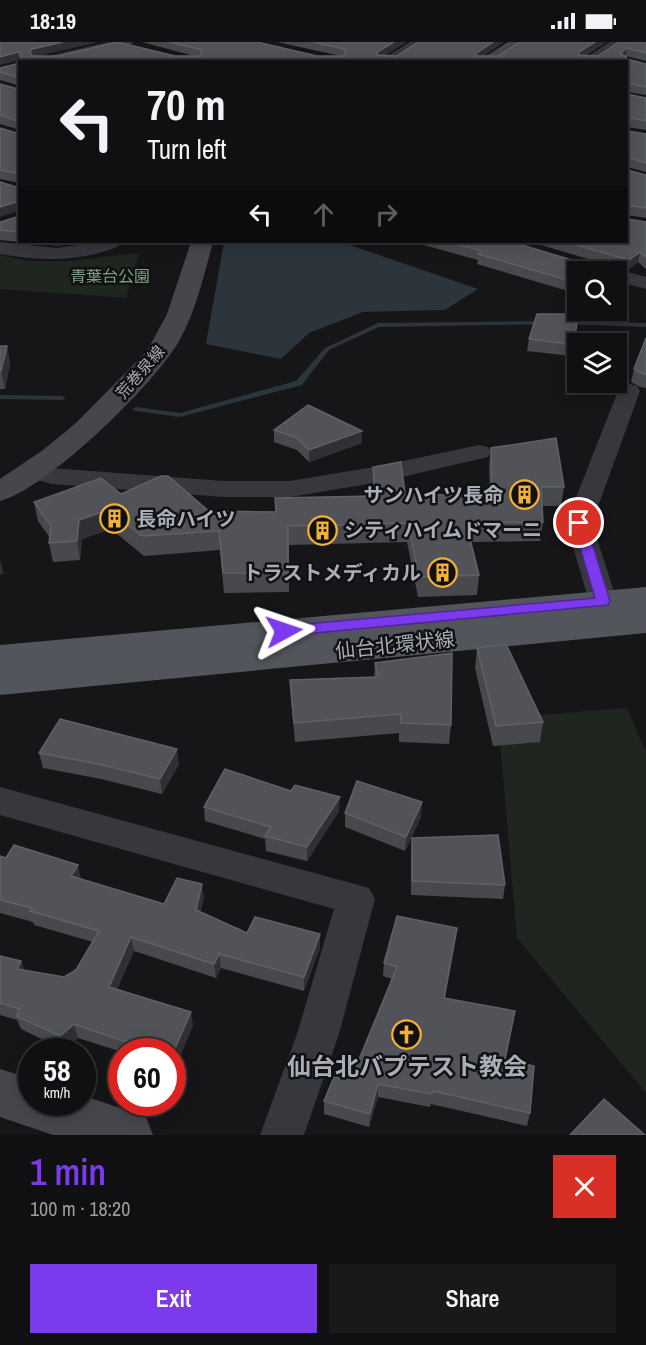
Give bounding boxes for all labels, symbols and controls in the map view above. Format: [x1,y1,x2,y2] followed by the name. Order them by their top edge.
[30,6,76,36] text: 18:19
[147,77,226,133] text: 70 m
[48,84,126,162] icon: left
[147,131,226,167] text: Turn left
[244,198,277,231] icon: left
[307,198,340,231] icon: ahead
[370,198,403,231] icon: right
[567,261,627,393] map controls
[567,261,627,321] button: search
[70,265,150,287] park label: 青葉台公園
[567,333,627,393] button: layers
[111,341,169,403] street label: 荒巻泉線
[508,479,540,511] building icon: サンハイツ長命
[363,481,504,508] place label: サンハイツ長命
[553,497,604,548] pin
[99,503,131,535] building icon: 長命ハイツ
[136,505,236,532] place label: 長命ハイツ
[562,506,595,539] icon: arrive
[307,514,339,546] building icon: シティハイムドマーニ
[344,516,542,543] place label: シティハイムドマーニ
[426,557,458,589] building icon: トラストメディカル
[243,559,421,586] place label: トラストメディカル
[252,599,316,663] position arrow
[334,625,456,664] street label: 仙台北環状線
[391,1018,423,1050] church icon: 仙台北バプテスト教会
[108,1038,186,1116] speed limit sign: 60
[43,1050,71,1090] text: 58
[287,1050,527,1082] place label: 仙台北バプテスト教会
[44,1082,70,1103] text: km/h
[30,1148,106,1196] text: 1 min
[553,1155,616,1218] button: close
[30,1195,130,1222] text: 100 m · 18:20
[30,1264,317,1333] button: Exit
[329,1264,616,1333] button: Share

